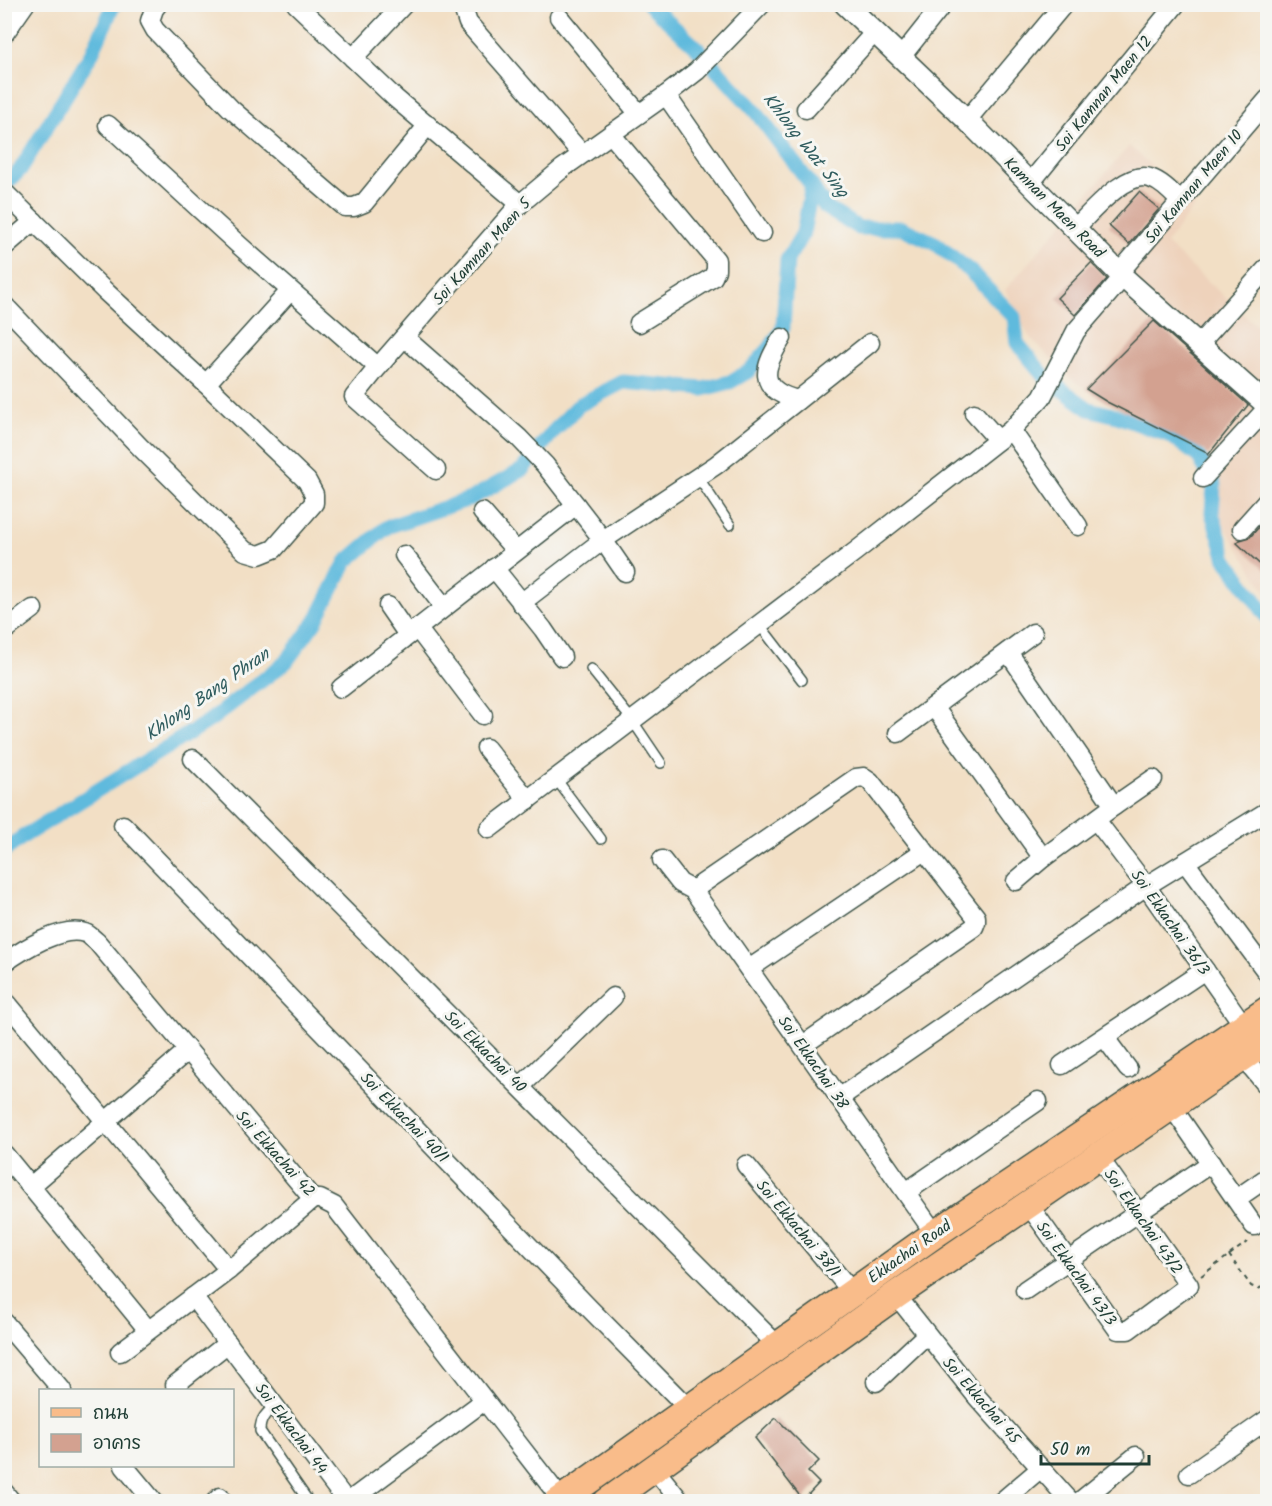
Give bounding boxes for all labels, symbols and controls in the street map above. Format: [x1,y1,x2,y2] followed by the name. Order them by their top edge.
[1049,30,1159,157] street label: Soi Kamnan Maen 12
[754,87,856,206] water label: Khlong Wat Sing
[1139,125,1249,249] street label: Soi Kamnan Maen 10
[997,151,1111,265] street label: Kamnan Maen Road
[427,192,538,311] street label: Soi Kamnan Maen 5
[139,640,277,749] water label: Khlong Bang Phran
[1124,865,1216,981] street label: Soi Ekkachai 36/3
[438,1005,532,1099] street label: Soi Ekkachai 40
[771,1011,855,1115] street label: Soi Ekkachai 38
[354,1067,454,1169] street label: Soi Ekkachai 40/1
[229,1105,321,1203] street label: Soi Ekkachai 42
[1097,1164,1189,1280] street label: Soi Ekkachai 43/2
[749,1175,846,1283] street label: Soi Ekkachai 38/1
[863,1213,958,1290] street label: Ekkachai Road
[1029,1216,1122,1331] street label: Soi Ekkachai 43/3
[936,1352,1027,1451] street label: Soi Ekkachai 45
[248,1378,334,1480] street label: Soi Ekkachai 44
[39,1389,234,1467] legend
[93,1400,128,1429] text: ถนน
[1041,1428,1149,1466] scale bar
[93,1430,141,1459] text: อาคาร
[1050,1436,1090,1465] text: 50 m

